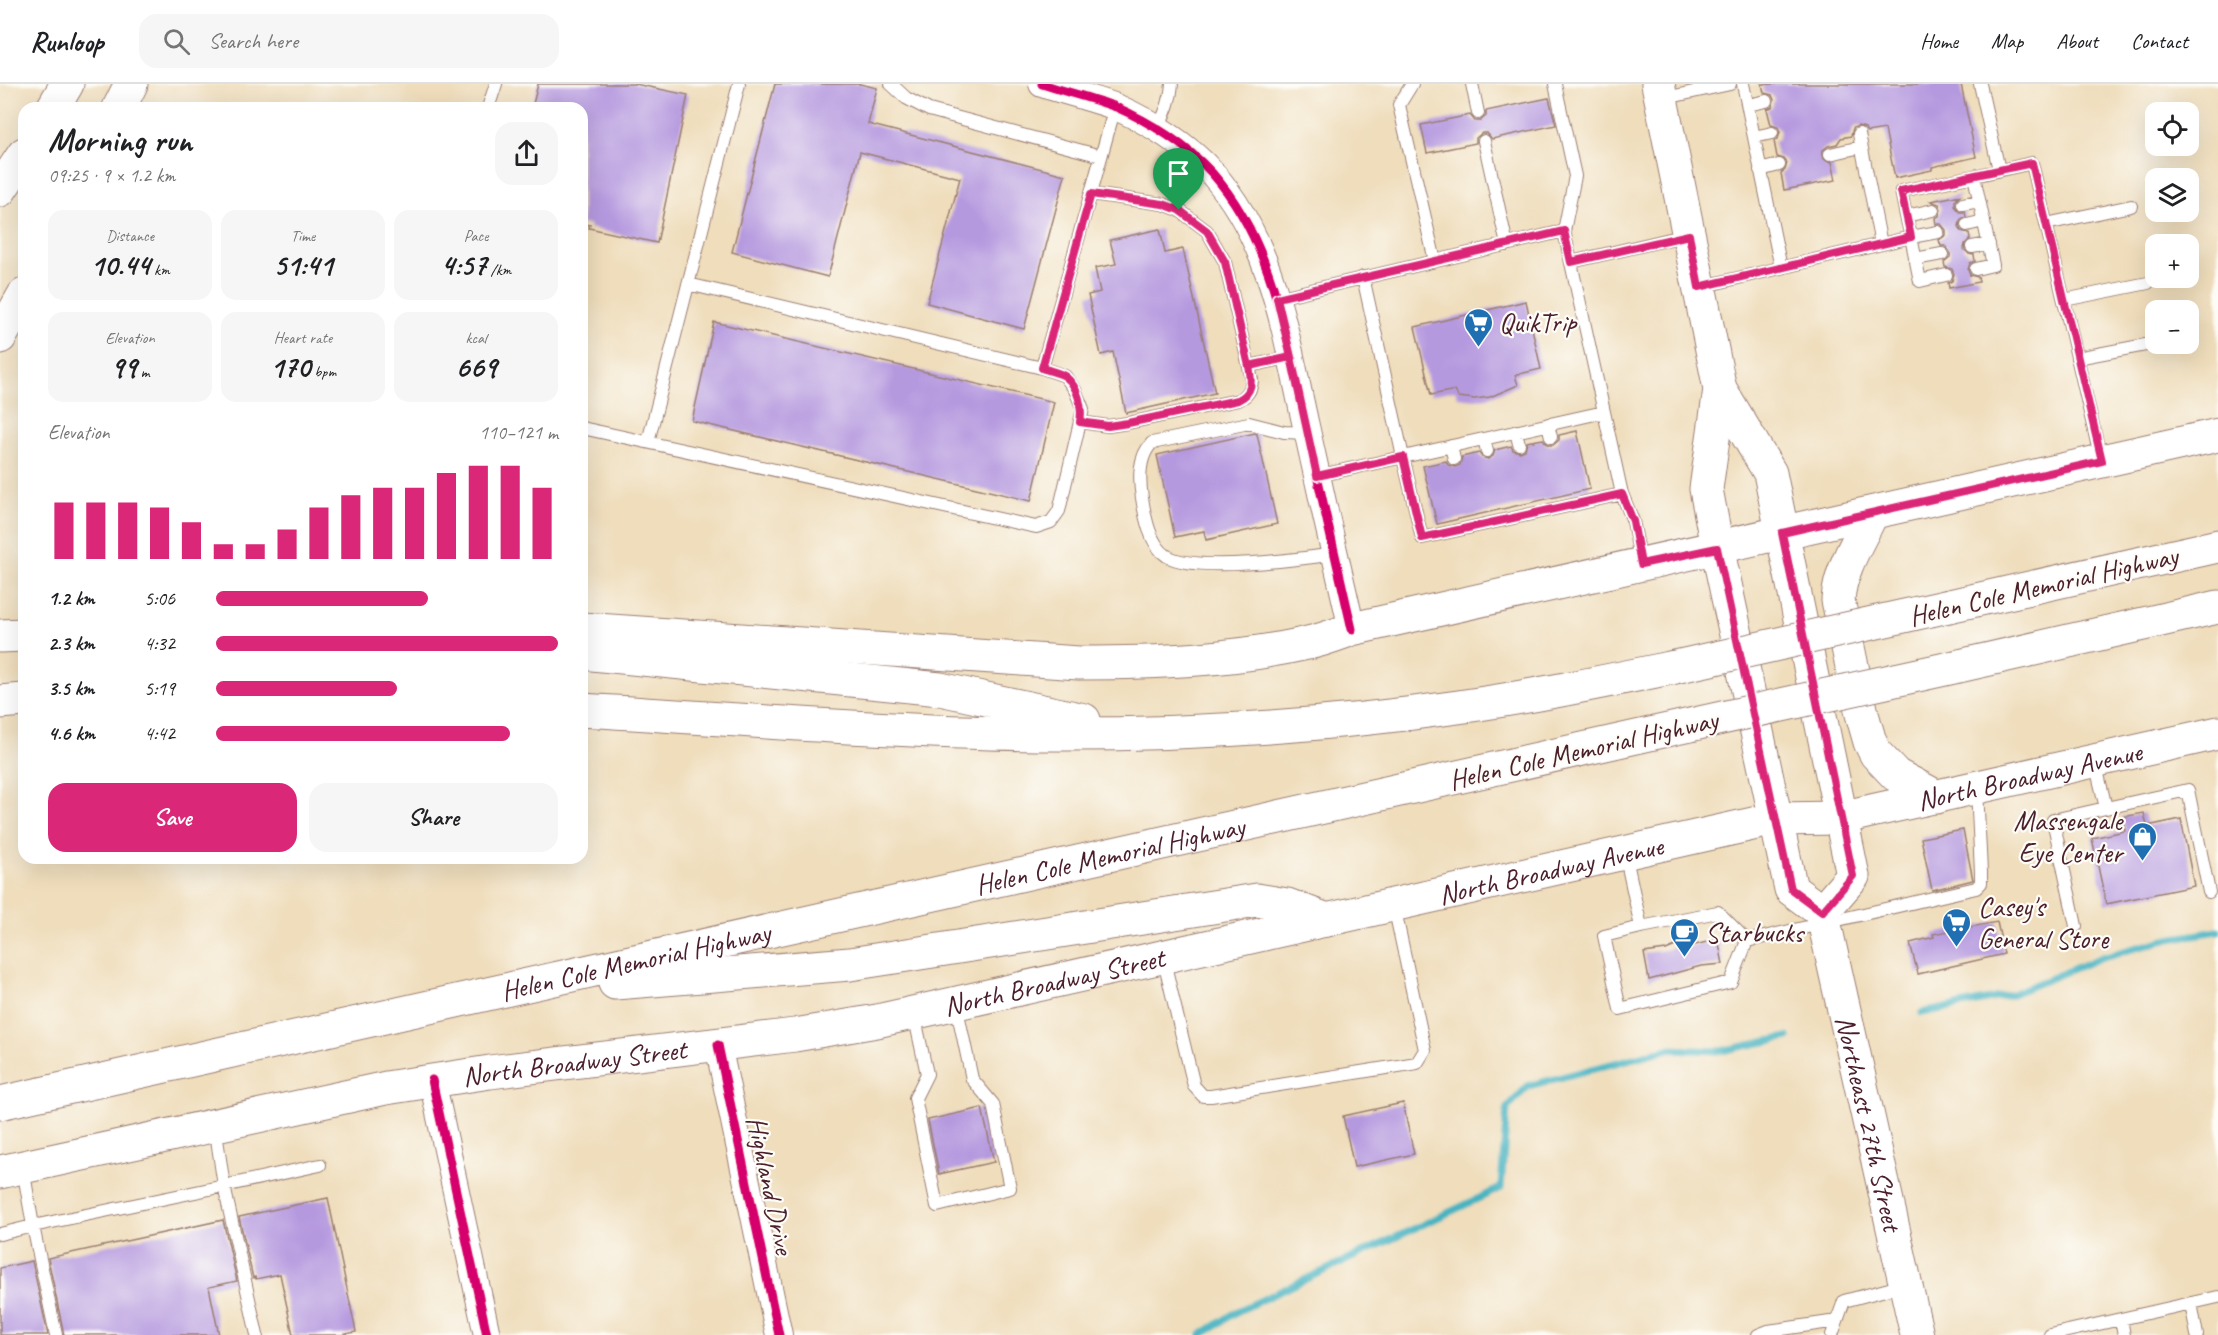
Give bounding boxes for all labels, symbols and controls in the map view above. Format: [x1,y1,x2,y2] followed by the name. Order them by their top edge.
[139,14,559,68] search box
[30,24,103,59] text: Runloop
[160,25,193,58] icon: search
[208,27,298,55] text: Search here
[1920,28,1958,54] text: Home
[1991,28,2023,54] text: Map
[2056,28,2098,54] text: About
[2131,28,2188,54] text: Contact
[2145,102,2199,354] map controls
[2145,102,2199,156] button: locate
[48,119,192,161] text: Morning run
[495,122,558,185] button: share
[1153,148,1204,210] pin
[1162,157,1195,190] icon: arrive
[48,163,175,188] text: 09:25 · 9 × 1.2 km
[2145,168,2199,222] button: layers
[106,226,154,246] text: Distance
[291,226,315,246] text: Time
[464,226,488,246] text: Pace
[2145,234,2199,288] button: +
[90,246,150,284] text: 10.44
[273,246,333,284] text: 51:41
[441,246,487,284] text: 4:57
[150,260,170,280] text: km
[487,260,511,280] text: /km
[2145,300,2199,354] button: −
[1499,305,1579,340] place label: QuikTrip
[1462,306,1494,348] supermarket icon: QuikTrip
[105,328,155,348] text: Elevation
[274,328,332,348] text: Heart rate
[465,328,487,348] text: kcal
[110,348,137,386] text: 99
[270,348,310,386] text: 170
[455,348,497,386] text: 669
[137,362,150,382] text: m
[310,362,336,382] text: bpm
[48,420,110,445] text: Elevation
[479,420,558,445] text: 110–121 m
[1905,537,2183,633] street label: Helen Cole Memorial Highway
[48,586,95,611] text: 1.2 km
[144,586,175,611] text: 5:06
[48,631,95,656] text: 2.3 km
[144,631,175,656] text: 4:32
[48,676,94,701] text: 3.5 km
[144,676,175,701] text: 5:19
[1445,701,1723,797] street label: Helen Cole Memorial Highway
[48,721,95,746] text: 4.6 km
[144,721,175,746] text: 4:42
[1914,733,2147,818] street label: North Broadway Avenue
[48,783,297,852] button: Save
[309,783,558,852] button: Share
[2014,803,2125,870] place label: Massengale Eye Center
[972,808,1250,902] street label: Helen Cole Memorial Highway
[2127,820,2159,862] shop icon: Massengale Eye Center
[1435,827,1668,912] street label: North Broadway Avenue
[1978,889,2110,956] place label: Casey's General Store
[1941,906,1973,948] supermarket icon: Casey's General Store
[498,914,776,1008] street label: Helen Cole Memorial Highway
[1705,915,1805,950] place label: Starbucks
[1668,916,1700,958] cafe icon: Starbucks
[940,939,1170,1023] street label: North Broadway Street
[1828,1012,1911,1237] street label: Northeast 27th Street
[460,1031,691,1094] street label: North Broadway Street
[739,1113,803,1259] street label: Highland Drive

